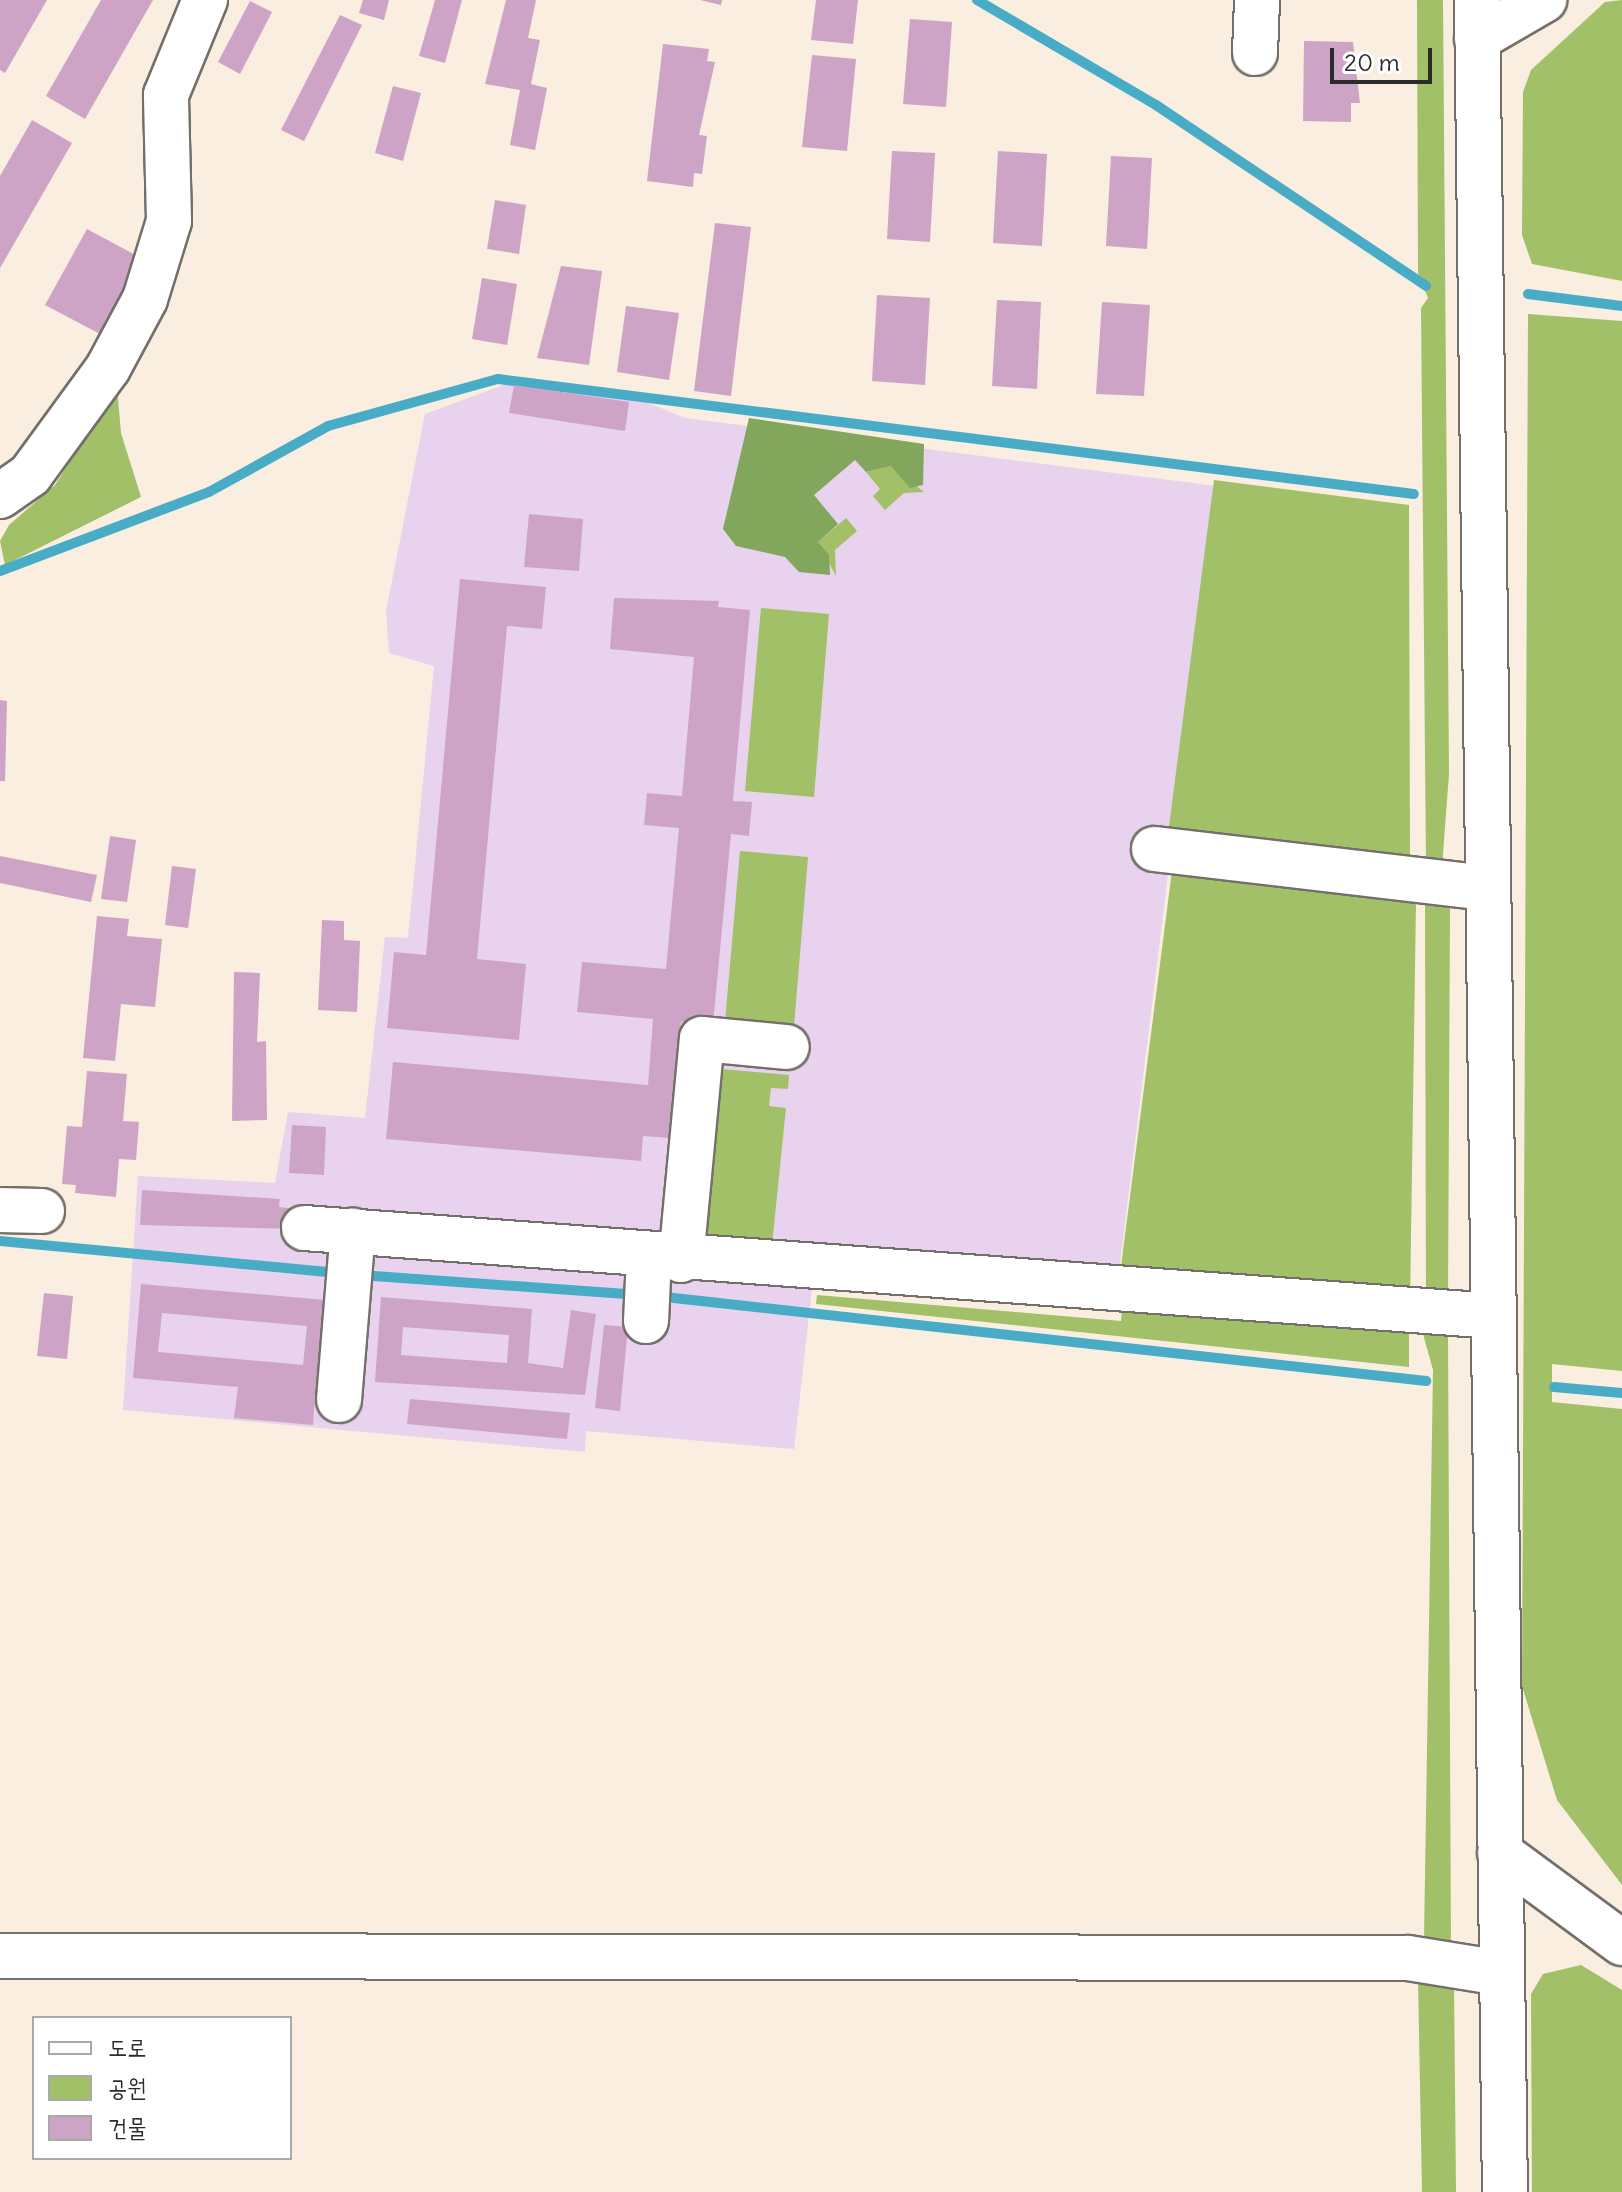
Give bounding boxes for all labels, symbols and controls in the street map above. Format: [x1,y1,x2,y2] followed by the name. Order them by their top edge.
[1334,32,1436,82] scale bar
[1344,47,1400,77] text: 20 m
[32,2016,292,2160] legend
[108,2032,147,2062] text: 도로
[108,2072,147,2102] text: 공원
[108,2112,147,2142] text: 건물

